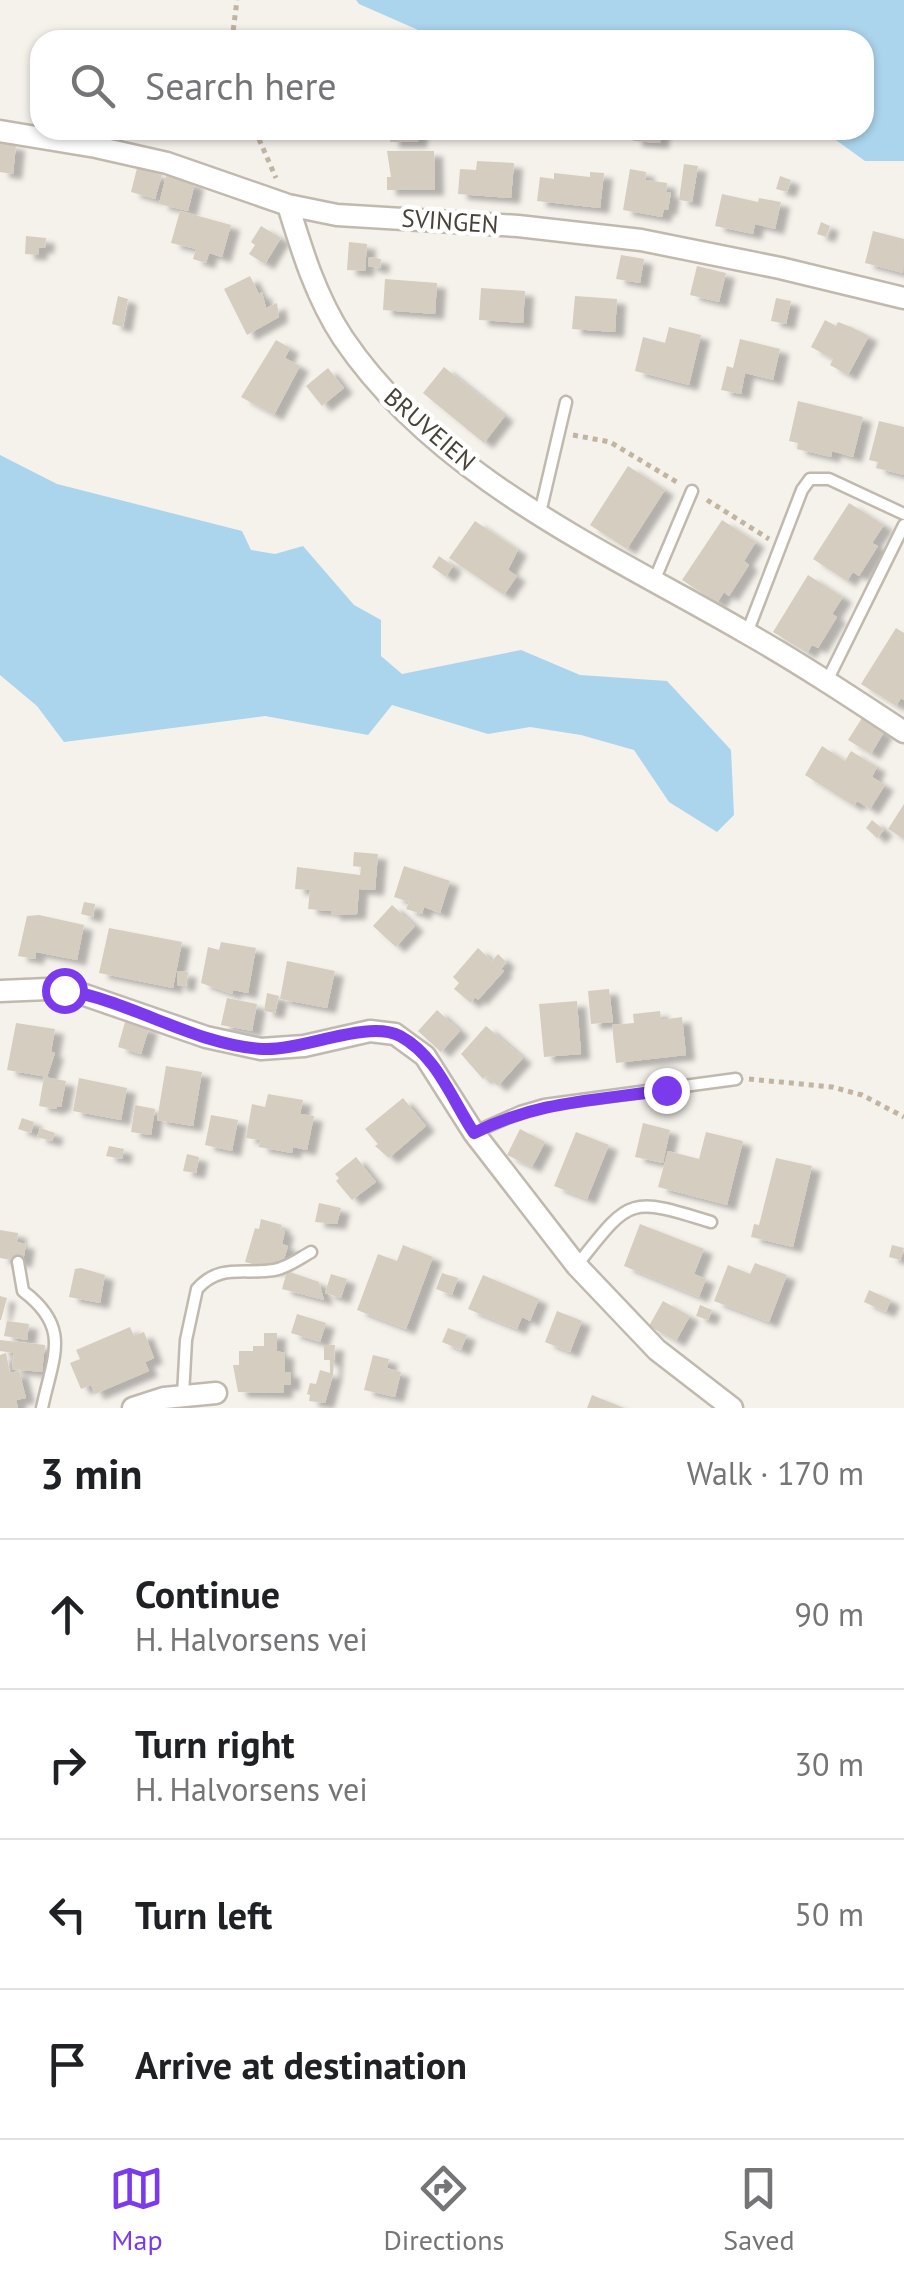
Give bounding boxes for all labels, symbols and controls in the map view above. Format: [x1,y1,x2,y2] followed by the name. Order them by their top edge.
[30,30,874,140] search box
[65,58,120,113] icon: search
[145,61,337,110] text: Search here
[400,202,500,240] street label: SVINGEN
[378,381,482,477] street label: BRUVEIEN
[42,968,88,1014] route start
[644,1068,690,1114] route end
[40,1446,142,1501] text: 3 min
[687,1452,864,1494] text: Walk · 170 m
[135,1569,280,1618] text: Continue
[40,1587,95,1642] icon: ahead
[795,1593,864,1635] text: 90 m
[135,1618,368,1660] text: H. Halvorsens vei
[135,1719,295,1768] text: Turn right
[40,1737,95,1792] icon: right
[795,1743,864,1785] text: 30 m
[135,1768,368,1810] text: H. Halvorsens vei
[40,1887,95,1942] icon: left
[135,1890,272,1939] text: Turn left
[795,1893,864,1935] text: 50 m
[40,2037,95,2092] icon: arrive
[135,2040,467,2089] text: Arrive at destination
[109,2161,164,2258] tab: Map
[383,2161,504,2258] tab: Directions
[723,2161,795,2258] tab: Saved

